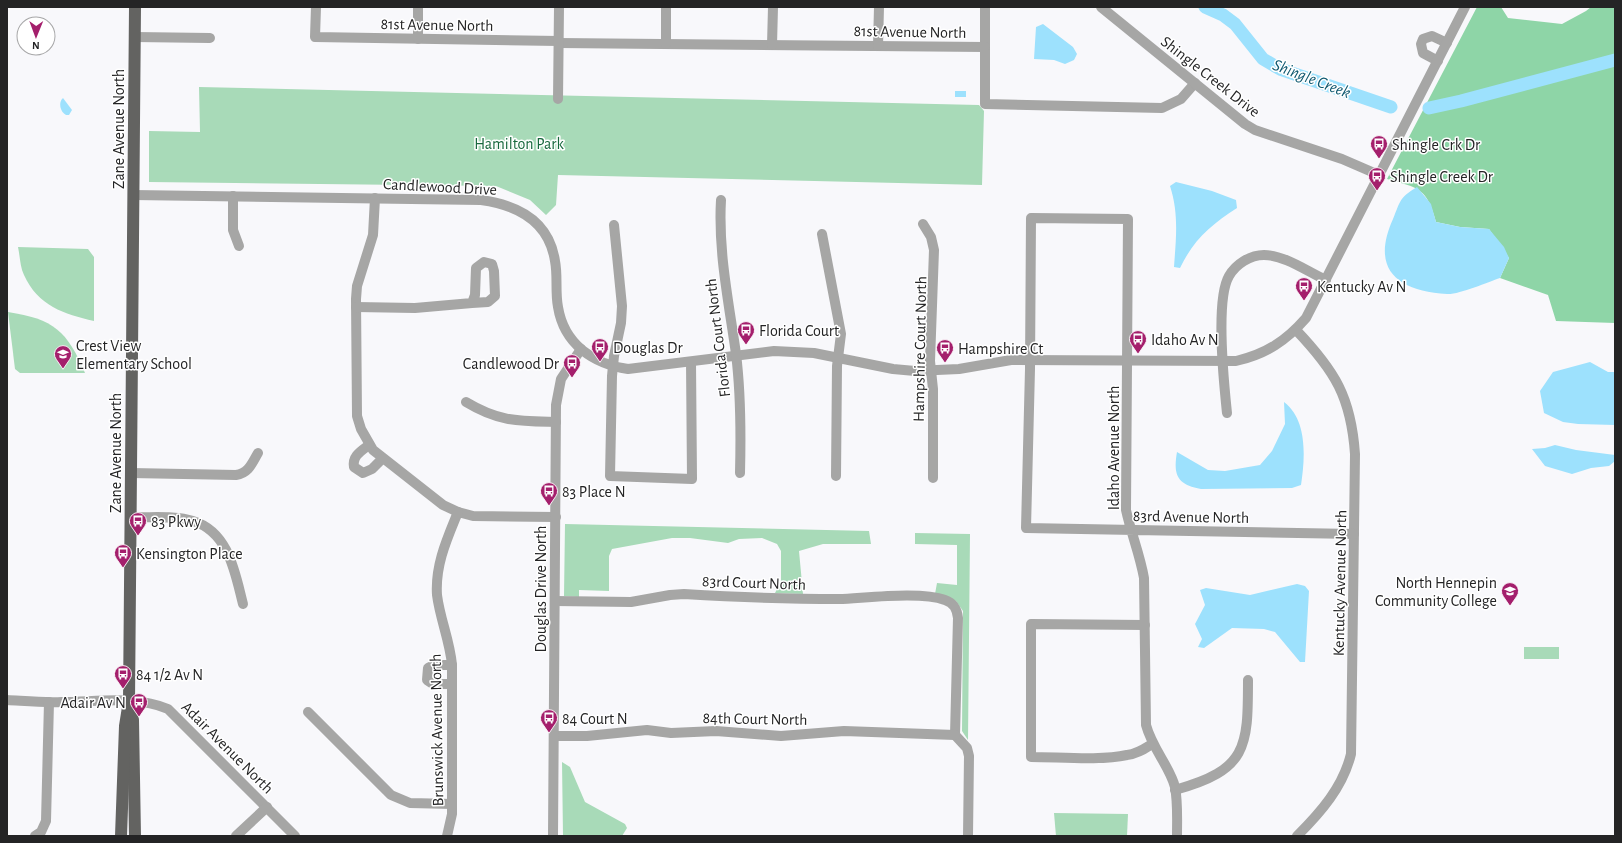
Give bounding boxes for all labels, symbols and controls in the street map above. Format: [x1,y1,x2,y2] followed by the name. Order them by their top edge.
[16,16,56,56] north arrow
[380,16,494,34] street label: 81st Avenue North
[853,23,967,41] street label: 81st Avenue North
[1158,33,1263,120] street label: Shingle Creek Drive
[32,40,40,51] text: N
[1270,56,1353,101] water label: Shingle Creek
[111,69,127,189] street label: Zane Avenue North
[1369,134,1389,159] bus stop icon: Shingle Crk Dr
[474,136,564,152] park label: Hamilton Park
[1392,137,1481,153] place label: Shingle Crk Dr
[1367,166,1387,191] bus stop icon: Shingle Creek Dr
[1390,169,1494,185] place label: Shingle Creek Dr
[383,176,497,198] street label: Candlewood Drive
[911,276,929,422] street label: Hampshire Court North
[1294,276,1314,301] bus stop icon: Kentucky Av N
[703,278,733,398] street label: Florida Court North
[1317,279,1406,296] place label: Kentucky Av N
[736,320,756,345] bus stop icon: Florida Court
[759,323,839,339] place label: Florida Court
[1128,329,1148,354] bus stop icon: Idaho Av N
[1151,332,1219,348] place label: Idaho Av N
[590,337,610,362] bus stop icon: Douglas Dr
[76,338,192,373] place label: Crest View Elementary School
[935,338,955,363] bus stop icon: Hampshire Ct
[613,340,683,356] place label: Douglas Dr
[958,341,1043,357] place label: Hampshire Ct
[53,344,73,369] school or university icon: Crest View Elementary School
[562,353,582,378] bus stop icon: Candlewood Dr
[463,356,560,372] place label: Candlewood Dr
[1106,386,1122,510] street label: Idaho Avenue North
[108,393,124,513] street label: Zane Avenue North
[539,481,559,506] bus stop icon: 83 Place N
[562,484,626,500] place label: 83 Place N
[1133,508,1249,526] street label: 83rd Avenue North
[1331,510,1350,656] street label: Kentucky Avenue North
[128,511,148,536] bus stop icon: 83 Pkwy
[151,514,201,531] place label: 83 Pkwy
[533,526,549,652] street label: Douglas Drive North
[113,543,133,568] bus stop icon: Kensington Place
[136,546,243,562] place label: Kensington Place
[702,573,806,593] street label: 83rd Court North
[1375,575,1497,610] place label: North Hennepin Community College
[1500,581,1520,606] school or university icon: North Hennepin Community College
[428,653,446,806] street label: Brunswick Avenue North
[113,664,133,689] bus stop icon: 84 1/2 Av N
[136,667,203,683] place label: 84 1/2 Av N
[129,692,149,717] bus stop icon: Adair Av N
[60,695,126,711] place label: Adair Av N
[178,699,276,797] street label: Adair Avenue North
[539,708,559,733] bus stop icon: 84 Court N
[702,710,808,728] street label: 84th Court North
[562,711,628,727] place label: 84 Court N

